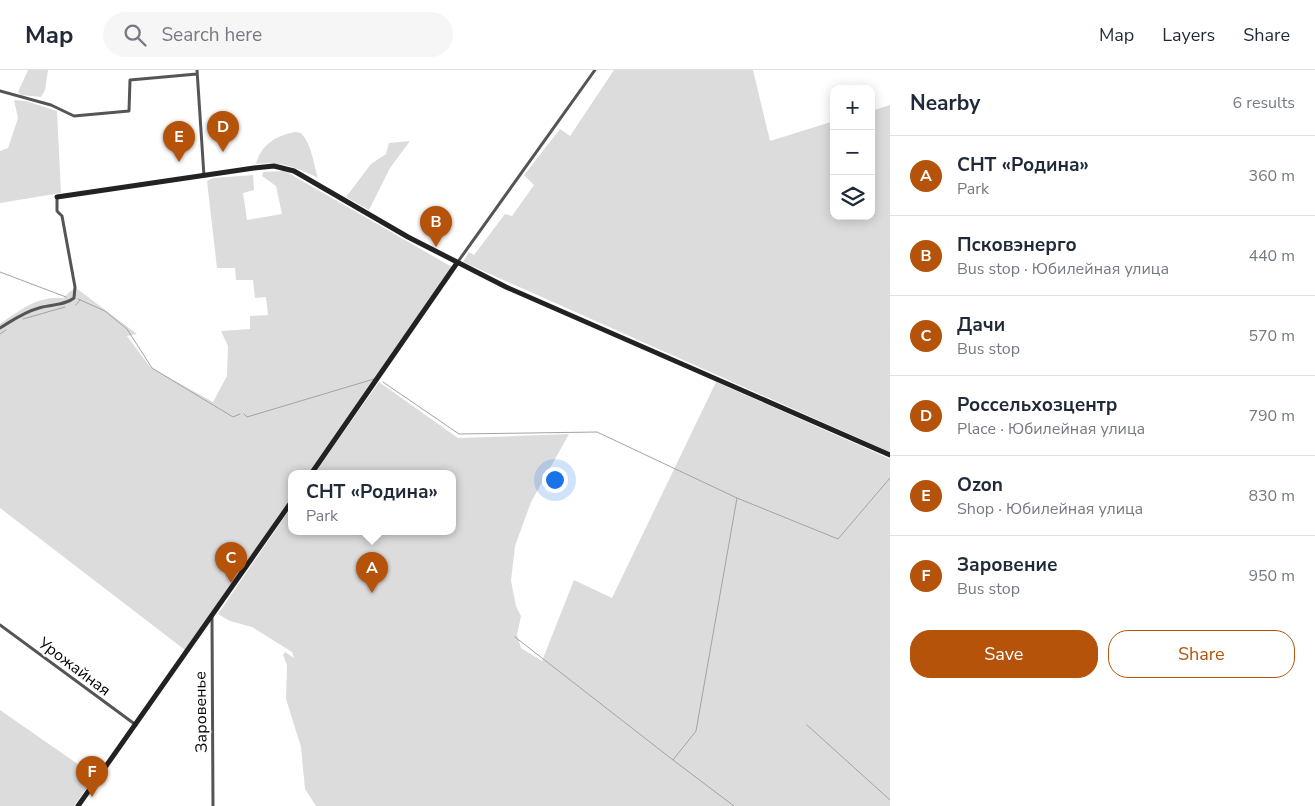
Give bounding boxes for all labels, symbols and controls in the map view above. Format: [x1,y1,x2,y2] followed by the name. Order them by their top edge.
[103,12,453,57] search box
[25,19,73,51] text: Map
[121,21,149,49] icon: search
[161,22,262,48] text: Search here
[1099,23,1134,47] text: Map
[1162,23,1215,47] text: Layers
[1243,23,1290,47] text: Share
[830,85,875,220] map controls
[830,85,875,130] button: +
[910,89,980,117] text: Nearby
[1233,92,1295,114] text: 6 results
[207,111,239,152] pin: D
[163,121,195,162] pin: E
[830,130,875,175] button: −
[957,152,1089,178] text: СНТ «Родина»
[920,165,932,187] text: A
[1248,165,1295,187] text: 360 m
[830,175,875,220] button: layers
[957,178,989,200] text: Park
[420,206,452,247] pin: B
[957,232,1077,258] text: Псковэнерго
[920,245,932,267] text: B
[1248,245,1295,267] text: 440 m
[957,258,1169,280] text: Bus stop · Юбилейная улица
[957,312,1005,338] text: Дачи
[921,325,931,347] text: C
[1248,325,1295,347] text: 570 m
[957,338,1020,360] text: Bus stop
[957,392,1117,418] text: Россельхозцентр
[920,405,932,427] text: D
[1248,405,1295,427] text: 790 m
[957,418,1145,440] text: Place · Юбилейная улица
[542,467,568,493] your location
[288,470,456,535] popup
[957,472,1003,498] text: Ozon
[306,479,438,505] text: СНТ «Родина»
[921,485,931,507] text: E
[1248,485,1295,507] text: 830 m
[957,498,1143,520] text: Shop · Юбилейная улица
[306,505,338,527] text: Park
[215,542,247,583] pin: C
[356,552,388,593] pin: A
[957,552,1058,578] text: Заровение
[922,565,931,587] text: F
[1248,565,1295,587] text: 950 m
[957,578,1020,600] text: Bus stop
[910,630,1098,678] button: Save
[1108,630,1295,678] button: Share
[33,632,115,701] street label: Урожайная
[189,671,213,753] street label: Заровенье
[76,756,108,797] pin: F

